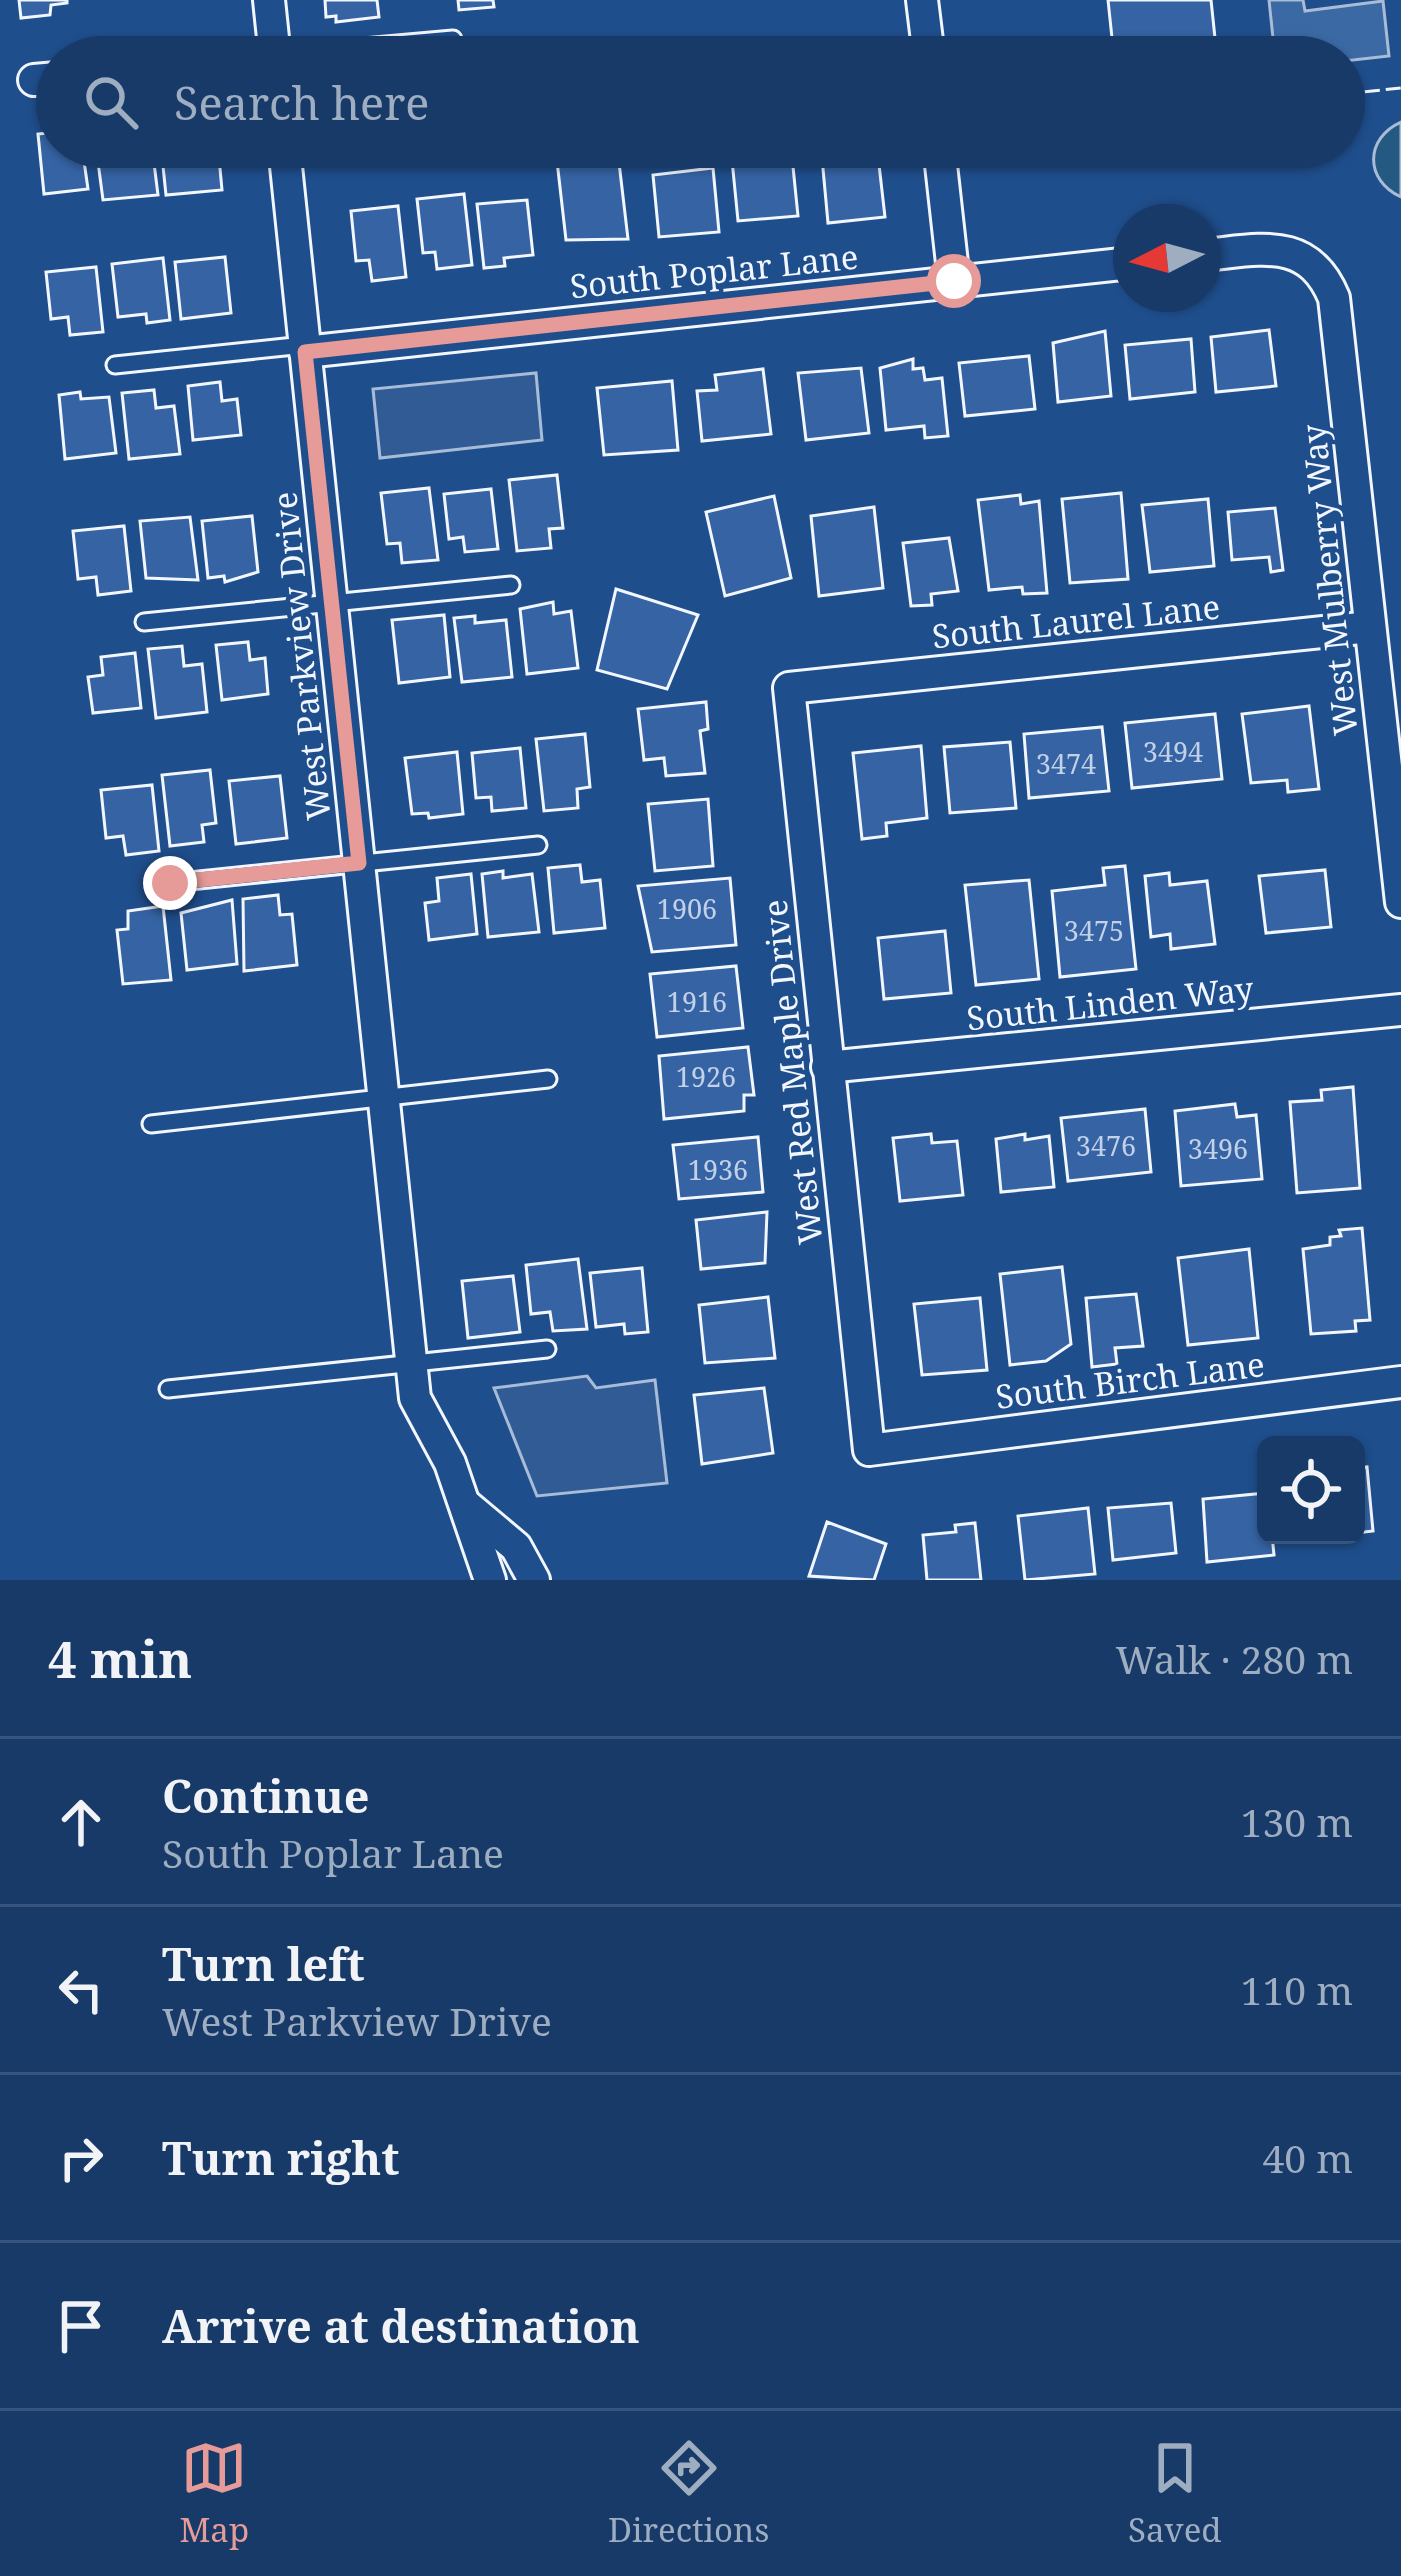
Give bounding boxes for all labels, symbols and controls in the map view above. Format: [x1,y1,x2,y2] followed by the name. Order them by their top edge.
[36,36,1365,168] search box
[78,69,144,135] icon: search
[174,72,429,133] text: Search here
[1113,204,1221,312] north arrow
[568,234,860,308] street label: South Poplar Lane
[927,254,981,308] route start
[1290,422,1368,738] street label: West Mulberry Way
[261,490,341,822] street label: West Parkview Drive
[930,584,1222,658] street label: South Laurel Lane
[1143,733,1203,770] house number: 3494
[1036,745,1096,782] house number: 3474
[143,856,197,910] route end
[657,890,717,927] house number: 1906
[752,897,832,1247] street label: West Red Maple Drive
[1064,912,1124,949] house number: 3475
[964,966,1256,1040] street label: South Linden Way
[667,983,727,1020] house number: 1916
[676,1058,736,1095] house number: 1926
[1076,1127,1136,1164] house number: 3476
[1188,1130,1248,1167] house number: 3496
[688,1151,748,1188] house number: 1936
[993,1341,1267,1419] street label: South Birch Lane
[1257,1436,1365,1544] map controls
[1257,1436,1365,1544] button: locate
[48,1623,192,1693] text: 4 min
[1116,1632,1353,1685] text: Walk · 280 m
[162,1765,370,1826] text: Continue
[48,1789,114,1855] icon: ahead
[1241,1795,1353,1848] text: 130 m
[162,1826,504,1879] text: South Poplar Lane
[162,1933,365,1994] text: Turn left
[48,1957,114,2023] icon: left
[1241,1963,1353,2016] text: 110 m
[162,1994,552,2047] text: West Parkview Drive
[48,2125,114,2191] icon: right
[162,2127,399,2188] text: Turn right
[1262,2131,1353,2184] text: 40 m
[48,2293,114,2359] icon: arrive
[162,2295,640,2356] text: Arrive at destination
[179,2435,249,2552] tab: Map
[608,2435,769,2552] tab: Directions
[1128,2435,1222,2552] tab: Saved

